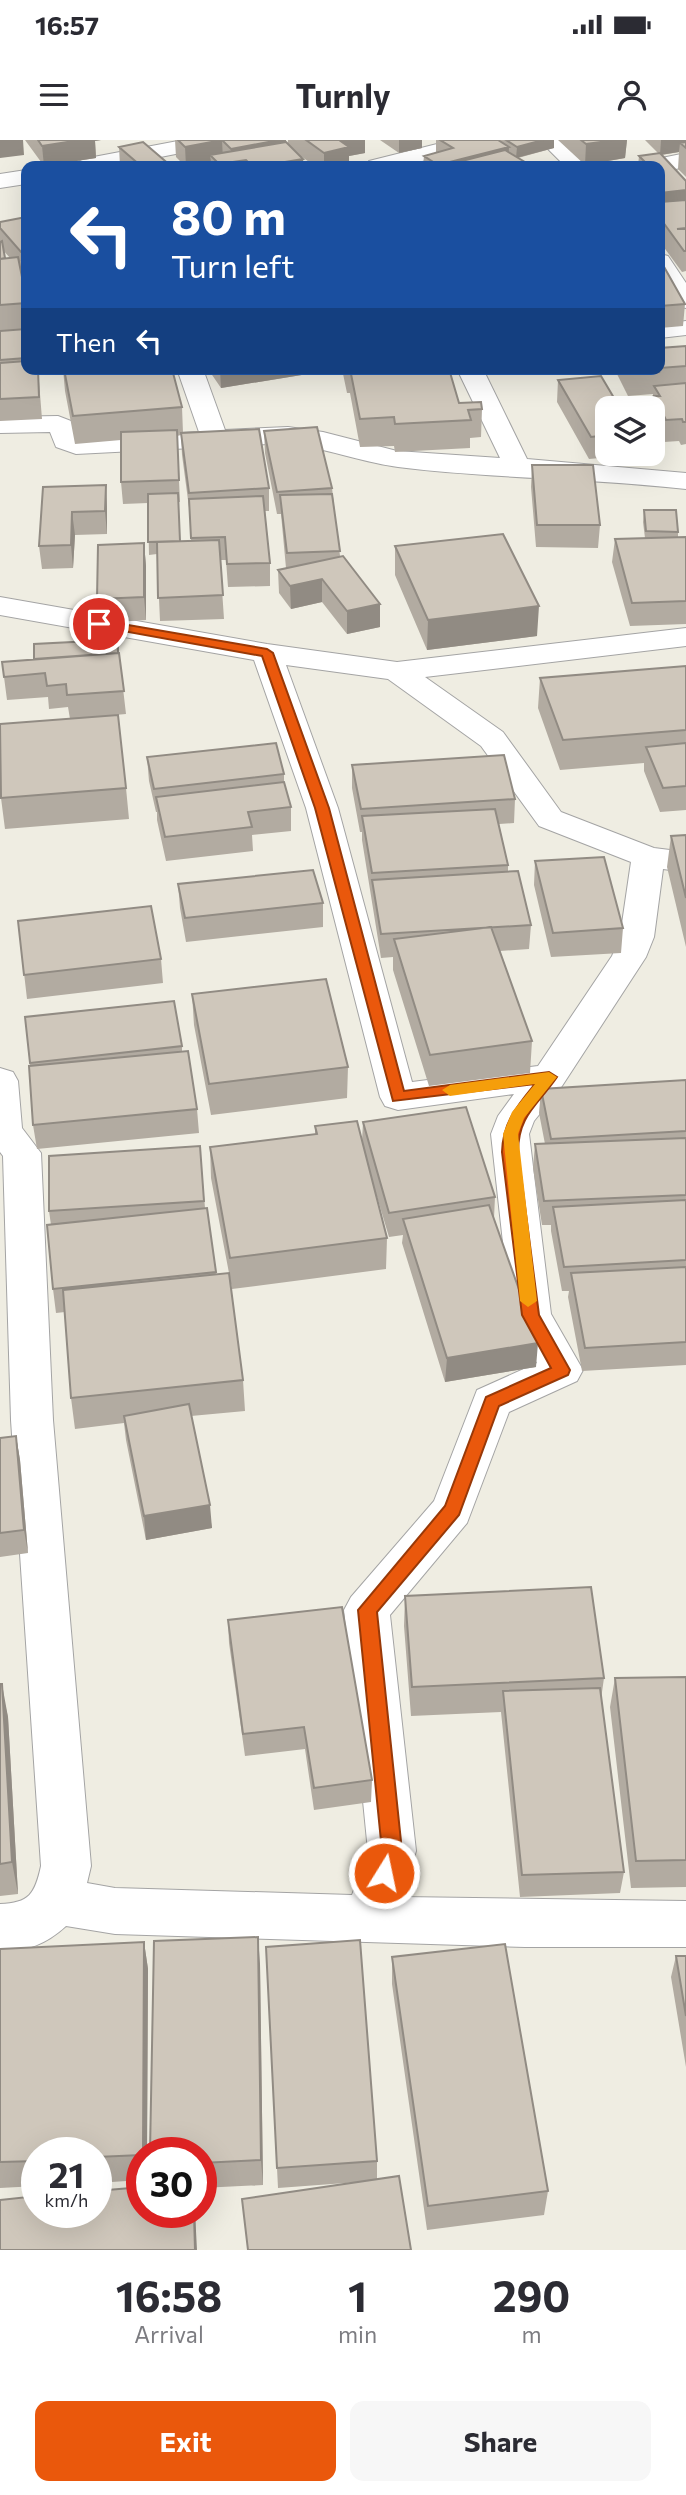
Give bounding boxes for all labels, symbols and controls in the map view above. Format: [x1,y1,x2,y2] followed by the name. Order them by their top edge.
[35,9,99,40] text: 16:57
[296,75,390,115] text: Turnly
[35,76,73,114] icon: menu
[613,76,651,114] icon: person
[171,185,286,245] text: 80 m
[56,189,147,280] icon: left
[171,245,295,285] text: Turn left
[130,322,168,360] icon: left
[56,326,116,357] text: Then
[595,396,665,466] map controls
[595,396,665,466] button: layers
[69,594,129,654] pin
[80,605,118,643] icon: arrive
[347,1836,421,1910] position arrow
[126,2137,217,2228] speed limit sign: 30
[49,2152,84,2195] text: 21
[45,2189,88,2211] text: km/h
[116,2269,222,2321] text: 16:58
[348,2269,367,2321] text: 1
[493,2269,570,2321] text: 290
[134,2320,204,2348] text: Arrival
[338,2320,377,2348] text: min
[521,2320,542,2348] text: m
[35,2401,336,2481] button: Exit
[350,2401,651,2481] button: Share

